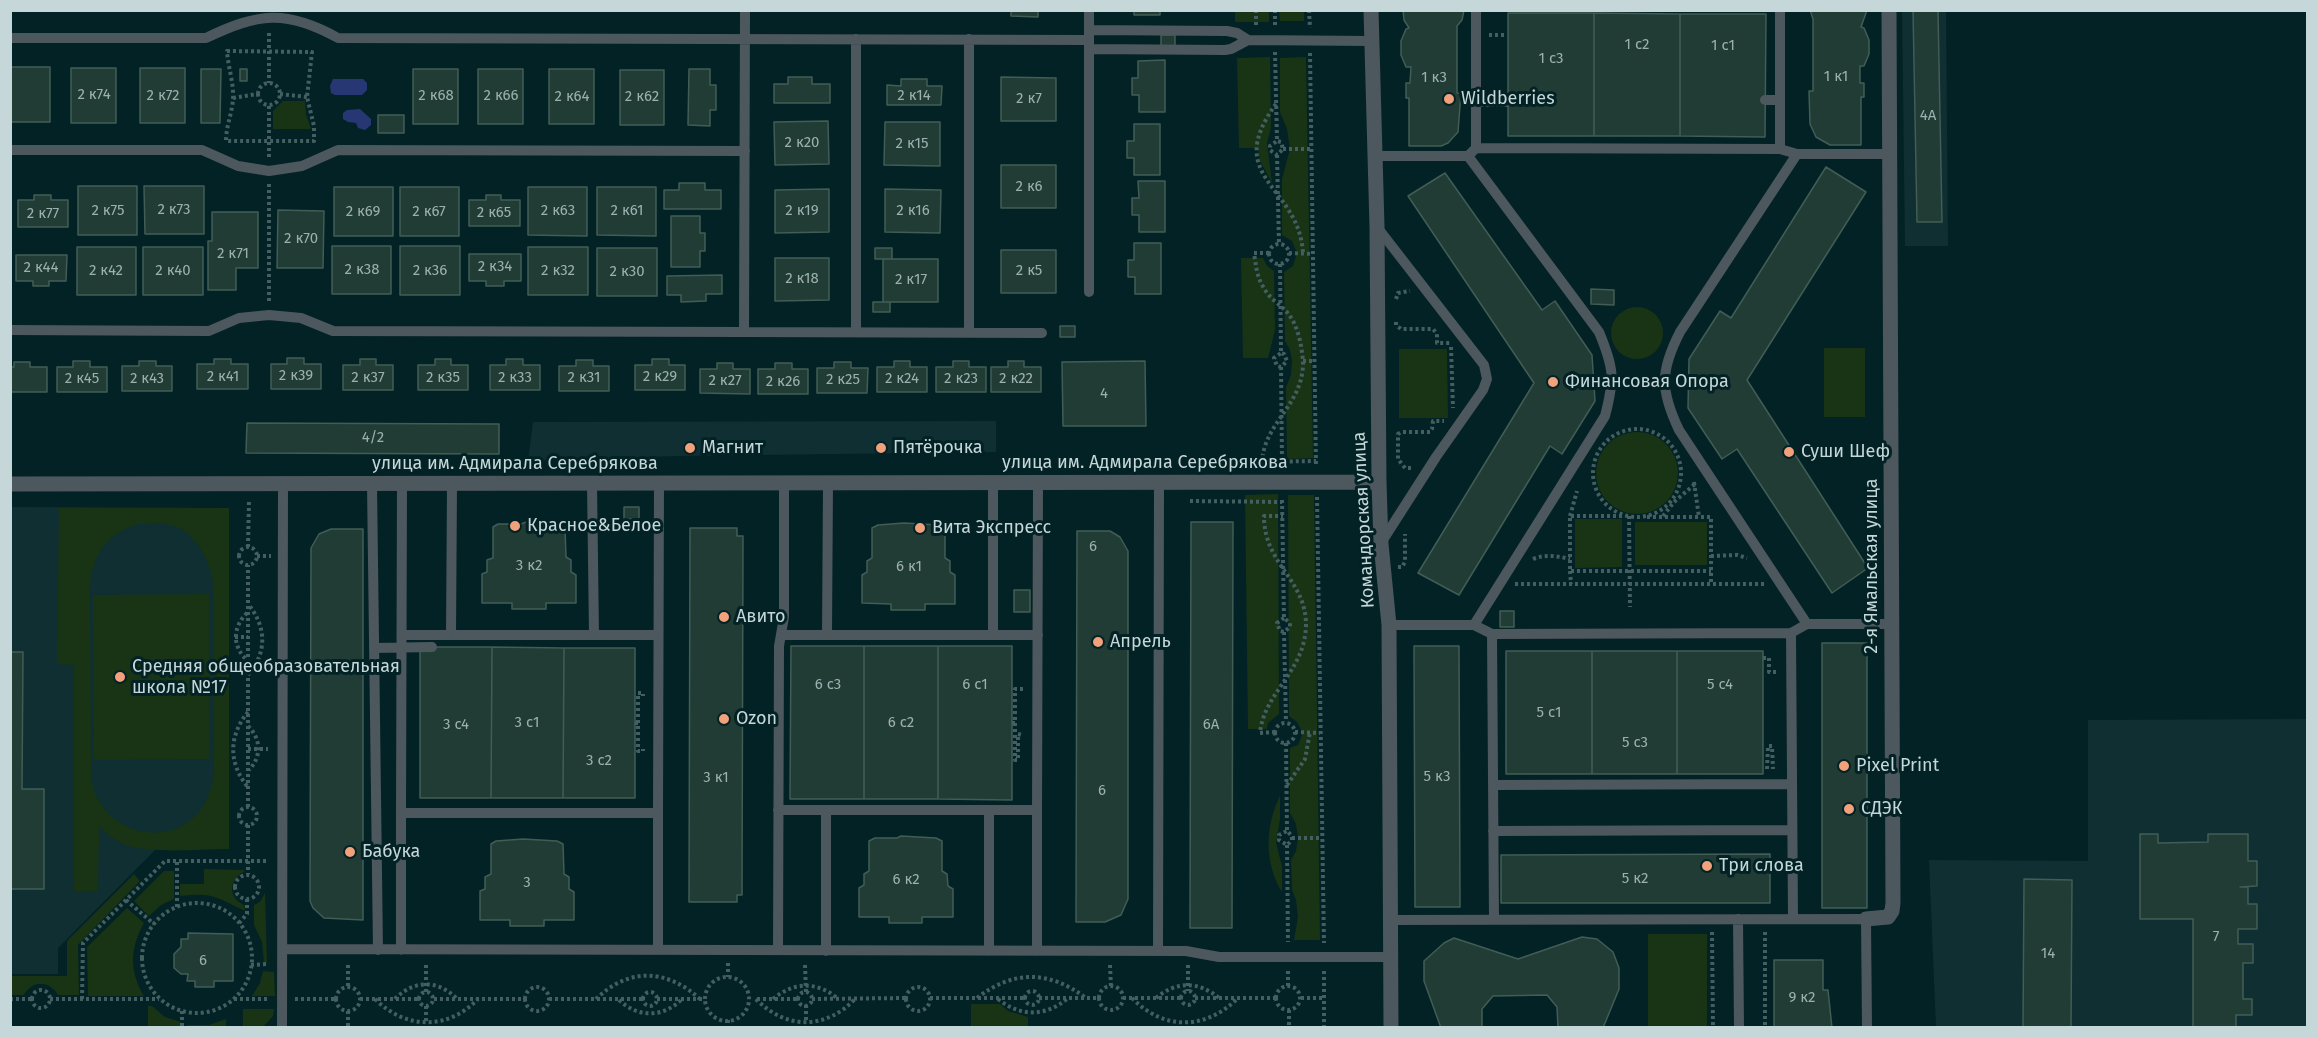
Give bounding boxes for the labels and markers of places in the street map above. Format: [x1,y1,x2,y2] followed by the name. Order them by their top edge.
[1461,88,1555,110] place label: Wildberries
[1442,92,1456,106] marker: Wildberries
[1565,371,1729,393] place label: Финансовая Опора
[1546,375,1560,389] marker: Финансовая Опора
[702,437,763,459] place label: Магнит
[893,437,983,459] place label: Пятёрочка
[683,441,697,455] marker: Магнит
[874,441,888,455] marker: Пятёрочка
[1801,441,1890,463] place label: Суши Шеф
[1782,445,1796,459] marker: Суши Шеф
[527,515,661,537] place label: Красное&Белое
[932,517,1051,539] place label: Вита Экспресс
[508,519,522,533] marker: Красное&Белое
[913,521,927,535] marker: Вита Экспресс
[736,606,785,628] place label: Авито
[717,610,731,624] marker: Авито
[1110,631,1171,653] place label: Апрель
[1091,635,1105,649] marker: Апрель
[132,656,400,698] place label: Средняя общеобразовательная школа №17
[113,670,127,684] marker: Средняя общеобразовательная школа №17
[736,708,777,730] place label: Ozon
[717,712,731,726] marker: Ozon
[1856,755,1939,777] place label: Pixel Print
[1837,759,1851,773] marker: Pixel Print
[1861,798,1902,820] place label: СДЭК
[1842,802,1856,816] marker: СДЭК
[362,841,420,863] place label: Бабука
[343,845,357,859] marker: Бабука
[1719,855,1804,877] place label: Три слова
[1700,859,1714,873] marker: Три слова

